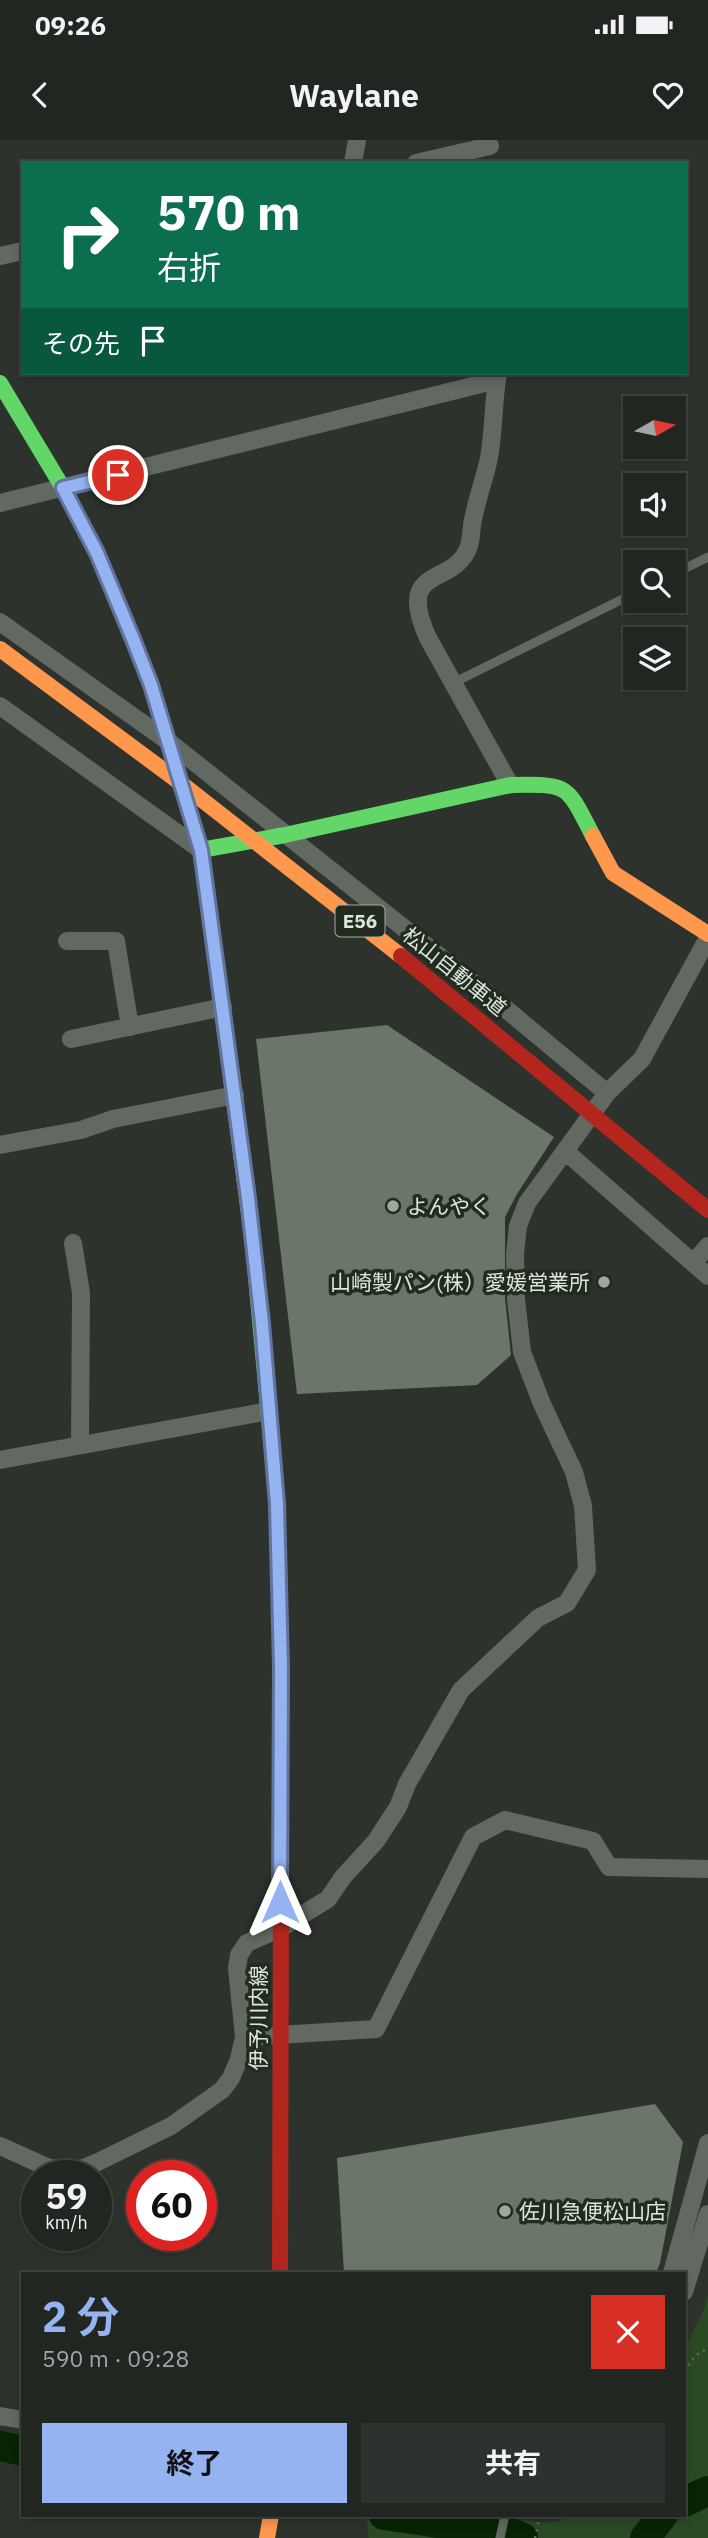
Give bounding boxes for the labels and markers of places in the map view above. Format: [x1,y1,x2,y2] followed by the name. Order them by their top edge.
[88,445,148,505] pin
[407,1192,491,1220] place label: よんやく
[385,1198,401,1214] marker: よんやく
[330,1268,590,1296] place label: 山崎製パン(株）愛媛営業所
[596,1274,612,1290] marker: 山崎製パン(株）愛媛営業所
[519,2197,666,2225] place label: 佐川急便松山店
[497,2203,513,2219] marker: 佐川急便松山店

